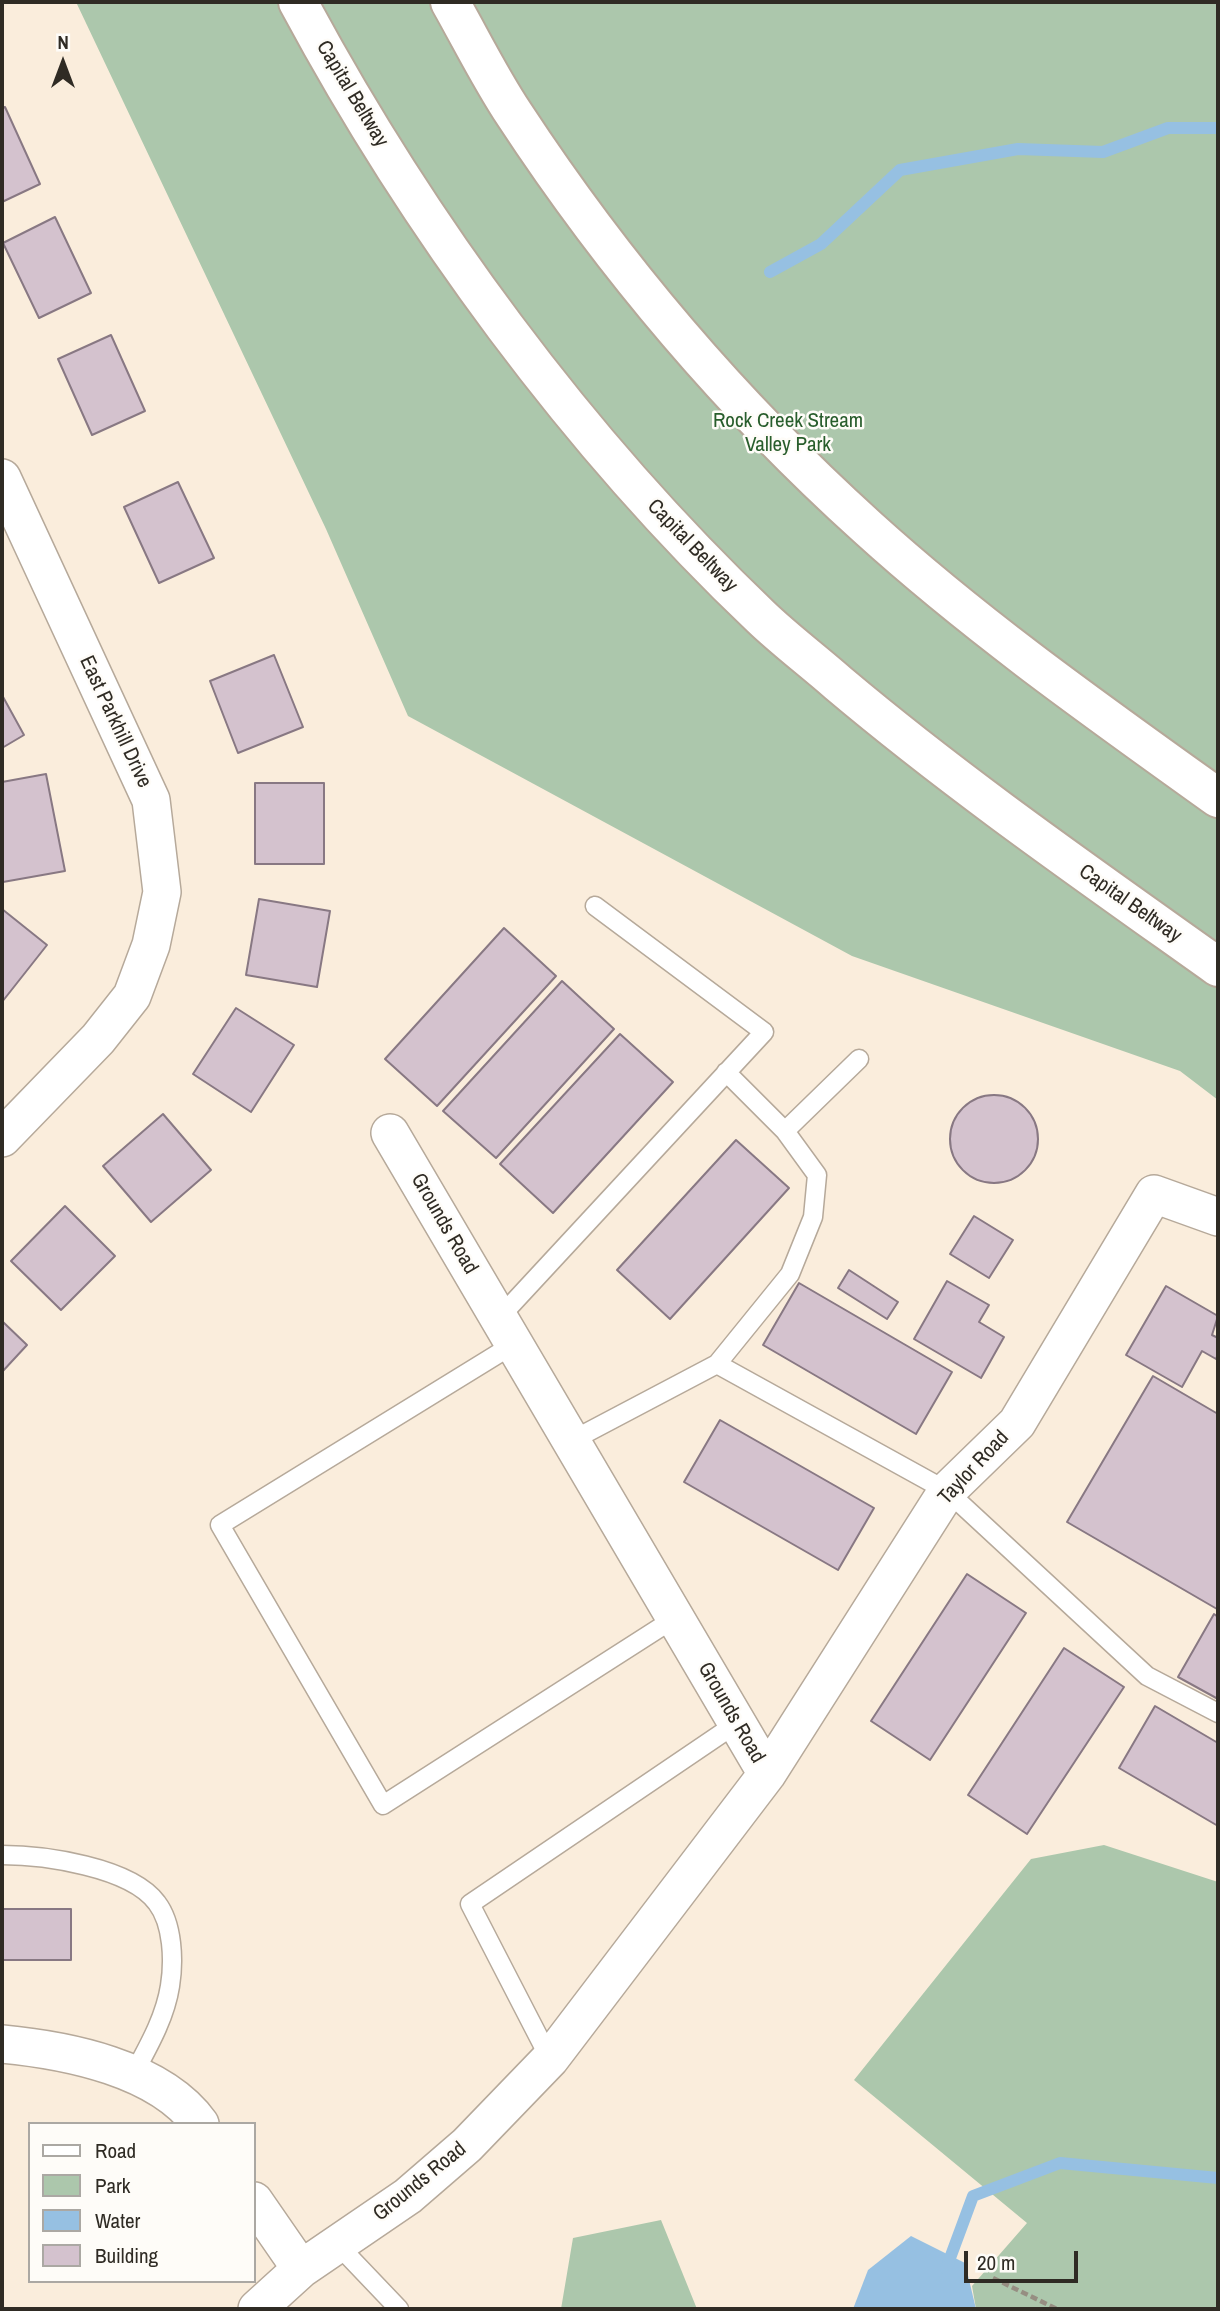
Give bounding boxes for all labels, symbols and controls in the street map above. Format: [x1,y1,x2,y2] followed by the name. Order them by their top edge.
[28,28,98,98] north arrow
[57,29,69,55] text: N
[310,36,394,152] street label: Capital Beltway
[713,408,863,458] park label: Rock Creek Stream Valley Park
[641,494,743,598] street label: Capital Beltway
[73,652,157,792] street label: East Parkhill Drive
[1074,859,1186,949] street label: Capital Beltway
[405,1169,483,1279] street label: Grounds Road
[933,1426,1015,1510] street label: Taylor Road
[692,1658,770,1768] street label: Grounds Road
[28,2122,256,2283] legend
[95,2136,136,2165] text: Road
[369,2137,471,2227] street label: Grounds Road
[95,2171,130,2200] text: Park
[95,2206,140,2235] text: Water
[968,2238,1082,2282] scale bar
[95,2241,158,2270] text: Building
[977,2248,1015,2277] text: 20 m

